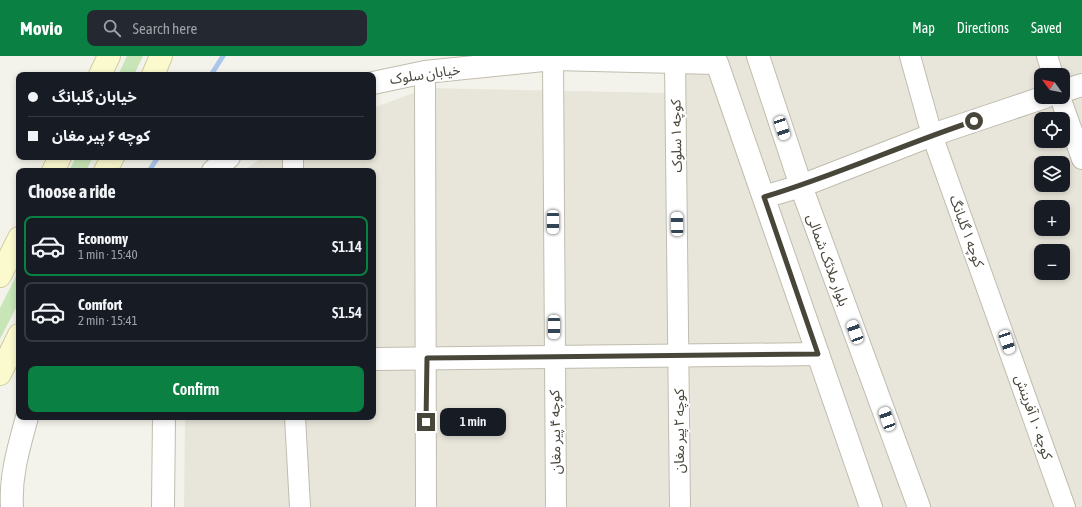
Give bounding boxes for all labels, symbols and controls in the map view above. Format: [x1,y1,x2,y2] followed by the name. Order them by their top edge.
[87,10,367,46] search box
[20,17,63,39] text: Movio
[101,17,123,39] icon: search
[133,20,197,37] text: Search here
[912,20,935,36] text: Map
[957,20,1009,36] text: Directions
[1031,20,1062,36] text: Saved
[389,61,461,88] street label: خیابان سلوک
[1034,68,1070,104] north arrow
[1034,68,1070,280] map controls
[52,88,137,105] text: خیابان گلبانگ
[667,99,687,173] street label: کوچه ۱ سلوک
[965,112,983,130] route start
[1034,112,1070,148] button: locate
[773,115,791,141] car
[52,127,150,144] text: کوچه ۶ پیر مغان
[1034,156,1070,192] button: layers
[28,181,116,202] text: Choose a ride
[945,193,988,270] street label: کوچه ۱ گلبانگ
[1034,200,1070,236] button: +
[547,210,559,234] car
[671,212,683,236] car
[803,212,852,309] street label: بلوار ملائک شمالی
[30,228,66,264] icon: car
[78,230,128,247] text: Economy
[332,238,362,255] text: $1.14
[1034,244,1070,280] button: −
[78,247,138,262] text: 1 min · 15:40
[30,294,66,330] icon: car
[78,296,122,313] text: Comfort
[332,304,362,321] text: $1.54
[78,313,138,328] text: 2 min · 15:41
[548,315,560,339] car
[845,319,865,345] car
[997,329,1017,355] car
[28,366,364,412] button: Confirm
[1010,372,1056,462] street label: کوچه ۱۰ آفرینش
[546,389,566,474] street label: کوچه ۴ پیر مغان
[671,389,689,473] street label: کوچه ۲ پیر مغان
[877,406,897,432] car
[440,408,506,436] callout: 1 min
[417,413,435,431] route end
[460,414,486,429] text: 1 min

